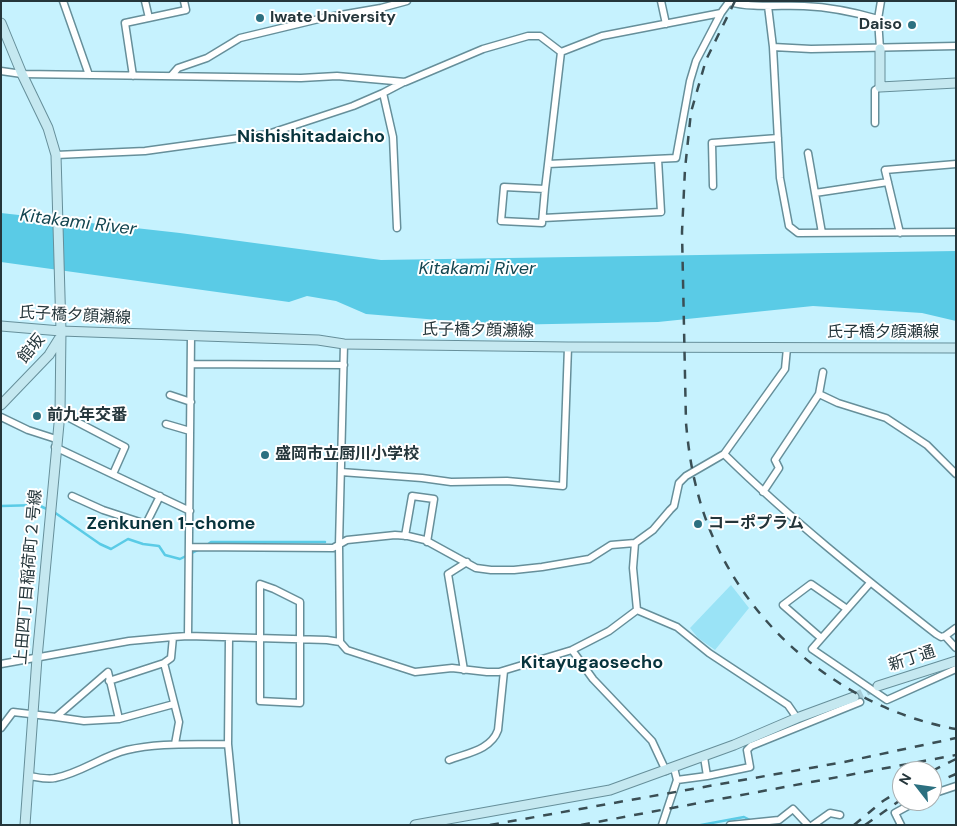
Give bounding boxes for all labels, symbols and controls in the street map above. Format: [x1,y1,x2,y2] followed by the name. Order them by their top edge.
[270,8,396,28] place label: Iwate University
[254,12,266,24] marker: Iwate University
[859,15,902,35] place label: Daiso
[906,19,918,31] marker: Daiso
[237,126,385,148] district label: Nishishitadaicho
[19,205,137,241] water label: Kitakami River
[418,258,536,280] water label: Kitakami River
[19,303,131,329] street label: 氏子橋夕顔瀬線
[422,320,534,342] street label: 氏子橋夕顔瀬線
[827,323,939,343] street label: 氏子橋夕顔瀬線
[14,331,50,367] street label: 館坂
[47,406,127,426] place label: 前九年交番
[31,410,43,422] marker: 前九年交番
[275,445,419,465] place label: 盛岡市立厨川小学校
[259,449,271,461] marker: 盛岡市立厨川小学校
[12,488,46,666] street label: 上田四丁目稲荷町２号線
[87,513,255,535] district label: Zenkunen 1-chome
[708,514,804,534] place label: コーポプラム
[692,518,704,530] marker: コーポプラム
[886,642,938,676] street label: 新丁通
[521,652,663,674] district label: Kitayugaosecho
[892,761,942,811] north arrow
[895,770,915,788] text: N

